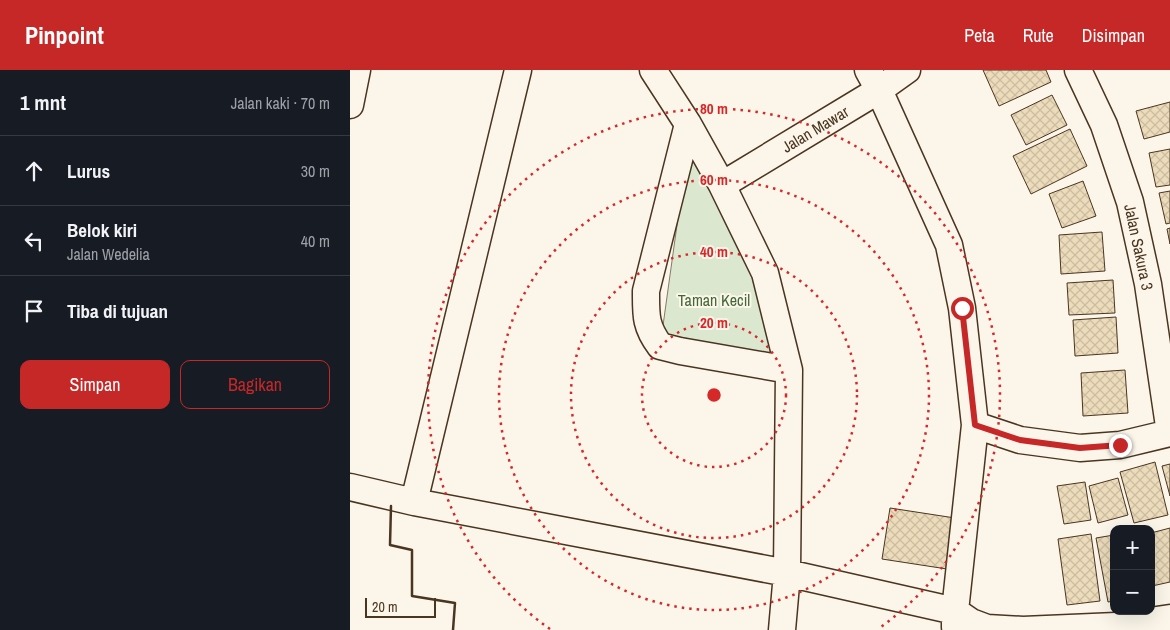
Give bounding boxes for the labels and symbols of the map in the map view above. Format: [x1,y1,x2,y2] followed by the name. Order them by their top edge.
[700,98,728,119] text: 80 m
[777,100,853,158] street label: Jalan Mawar
[700,169,728,190] text: 60 m
[1119,202,1159,292] street label: Jalan Sakura 3
[700,241,728,262] text: 40 m
[678,289,750,311] park label: Taman Kecil
[951,297,974,320] route start
[700,312,728,333] text: 20 m
[705,386,723,404] centre of rings
[1109,434,1132,457] route end
[365,595,436,618] scale bar

